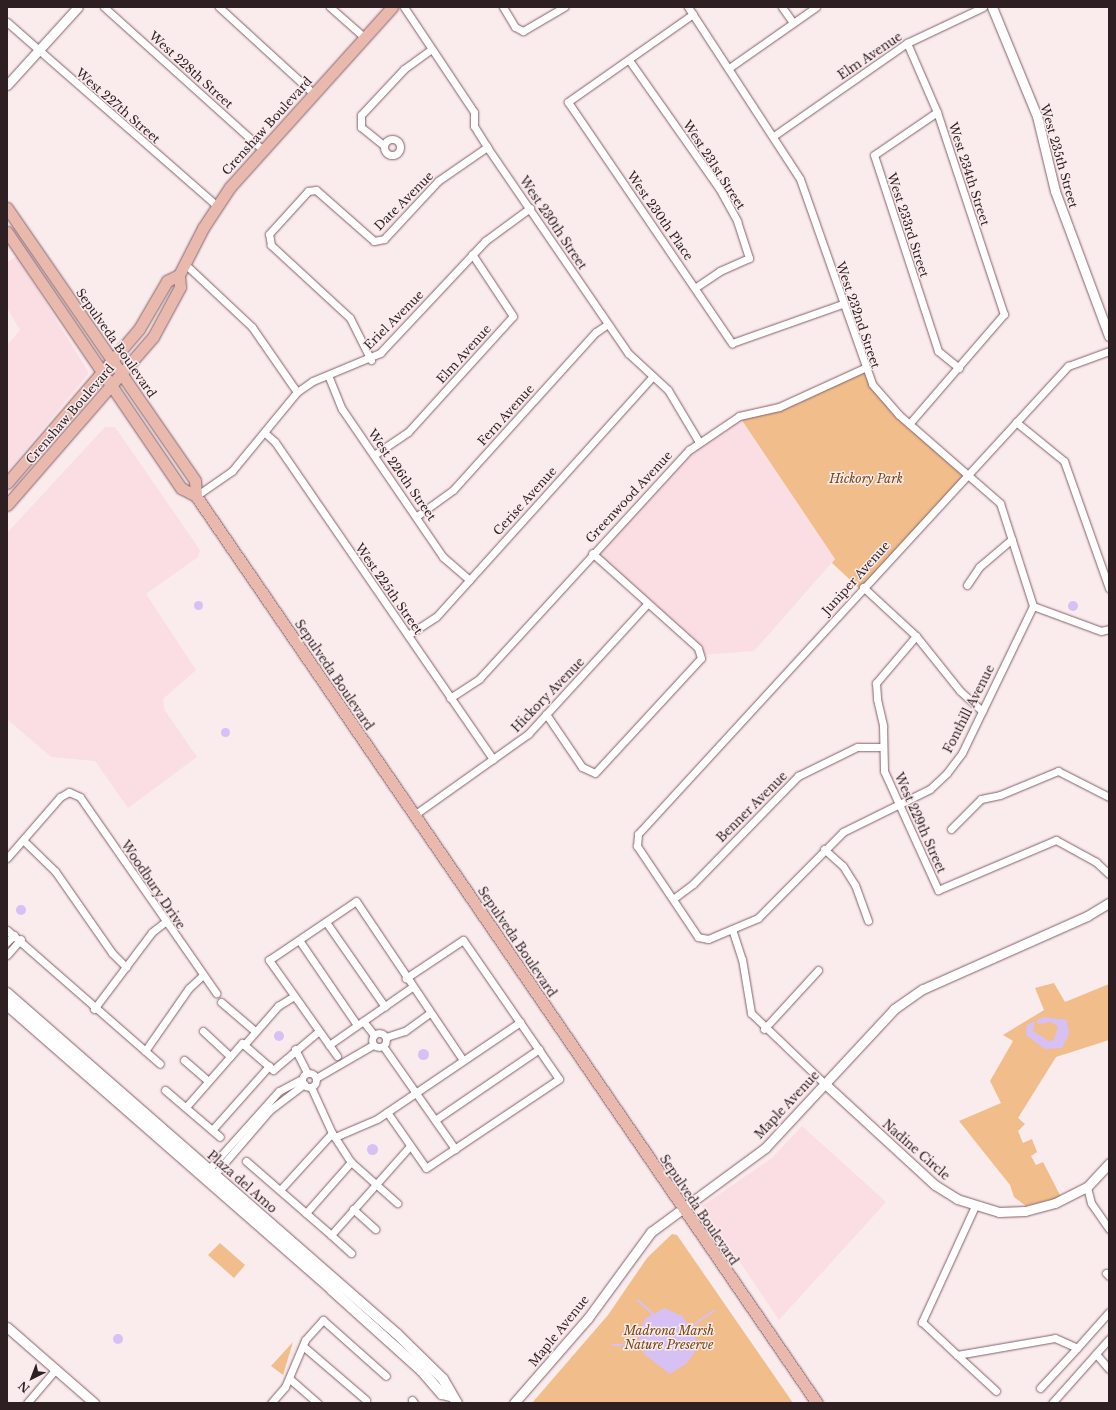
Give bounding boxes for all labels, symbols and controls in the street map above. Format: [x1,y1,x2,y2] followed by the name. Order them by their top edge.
[146,29,236,111] street label: West 228th Street
[835,29,905,83] street label: Elm Avenue
[73,66,163,146] street label: West 227th Street
[219,74,315,178] street label: Crenshaw Boulevard
[1037,102,1081,210] street label: West 235th Street
[680,118,748,212] street label: West 231st Street
[946,121,992,227] street label: West 234th Street
[371,168,437,234] street label: Date Avenue
[624,169,696,263] street label: West 230th Place
[884,171,932,279] street label: West 233rd Street
[517,174,589,272] street label: West 230th Street
[833,260,883,370] street label: West 232nd Street
[73,286,159,400] street label: Sepulveda Boulevard
[361,287,427,353] street label: Eriel Avenue
[434,321,494,387] street label: Elm Avenue
[23,361,117,467] street label: Crenshaw Boulevard
[475,381,537,449] street label: Fern Avenue
[365,427,439,523] street label: West 226th Street
[583,448,675,546] street label: Greenwood Avenue
[490,464,560,538] street label: Cerise Avenue
[829,472,903,486] park label: Hickory Park
[819,538,893,618] street label: Juniper Avenue
[352,541,426,637] street label: West 225th Street
[292,617,376,733] street label: Sepulveda Boulevard
[508,654,588,736] street label: Hickory Avenue
[940,662,998,756] street label: Fonthill Avenue
[714,769,790,845] street label: Benner Avenue
[891,771,949,875] street label: West 229th Street
[118,838,188,932] street label: Woodbury Drive
[475,884,559,1000] street label: Sepulveda Boulevard
[752,1068,822,1142] street label: Maple Avenue
[879,1117,953,1183] street label: Nadine Circle
[204,1148,280,1216] street label: Plaza del Amo
[657,1152,741,1268] street label: Sepulveda Boulevard
[526,1292,592,1370] street label: Maple Avenue
[624,1324,714,1352] park label: Madrona Marsh Nature Preserve
[12,1358,52,1398] north arrow
[15,1378,32,1396] text: N

